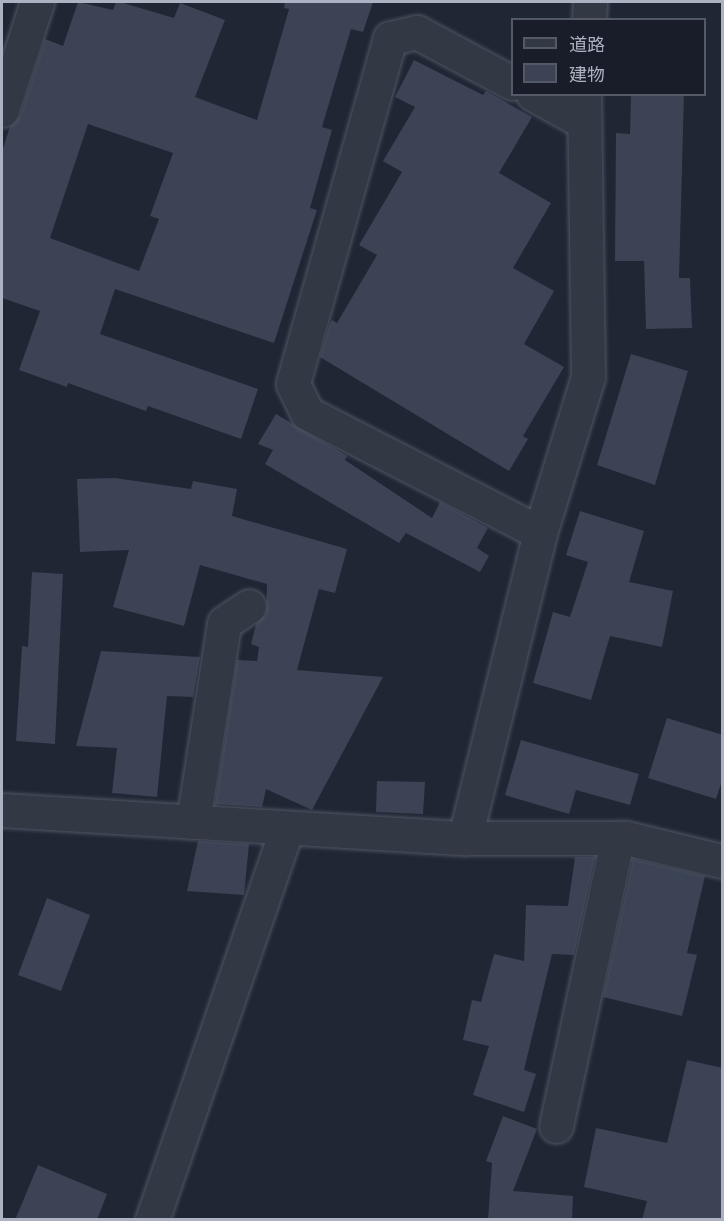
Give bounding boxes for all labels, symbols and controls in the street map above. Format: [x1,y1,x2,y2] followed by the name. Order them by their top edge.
[511,18,706,96] legend
[569,33,605,56] text: 道路
[569,63,605,86] text: 建物

